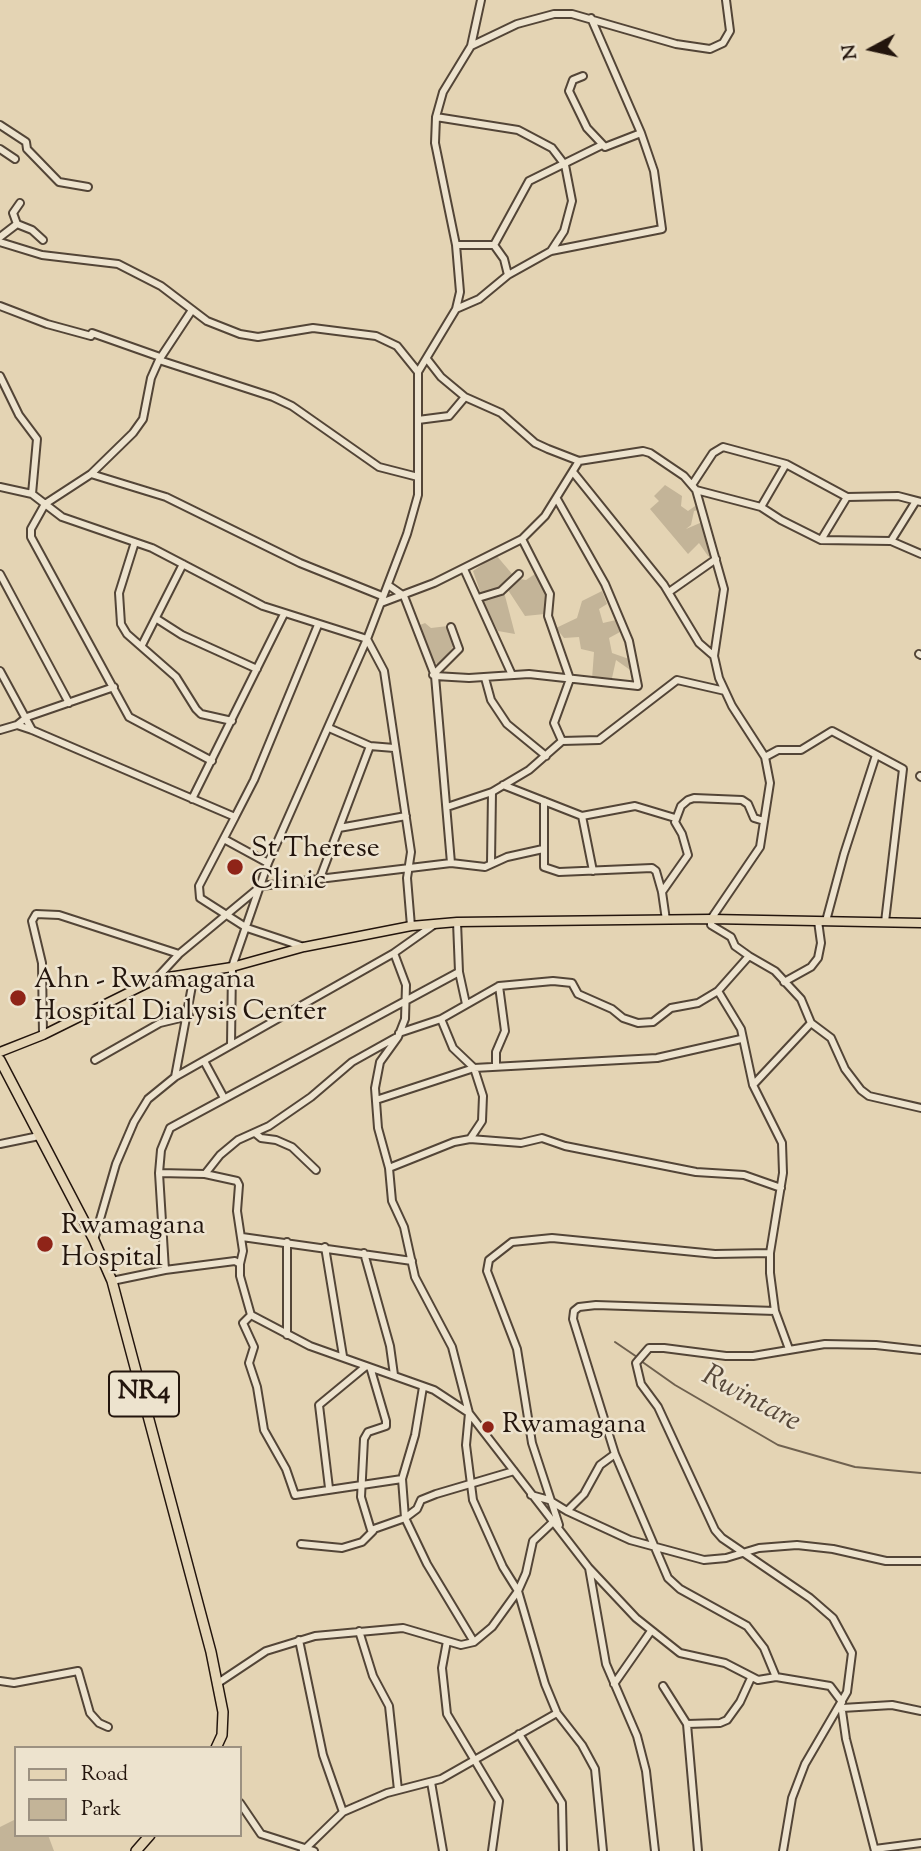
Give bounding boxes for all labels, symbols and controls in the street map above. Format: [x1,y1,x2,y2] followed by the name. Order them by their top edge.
[837,14,907,84] north arrow
[836,43,865,61] text: N
[251,834,380,900] place label: St Therese Clinic
[225,857,245,877] marker: St Therese Clinic
[34,965,327,1031] place label: Ahn - Rwamagana Hospital Dialysis Center
[8,988,28,1008] marker: Ahn - Rwamagana Hospital Dialysis Center
[61,1211,205,1277] place label: Rwamagana Hospital
[35,1234,55,1254] marker: Rwamagana Hospital
[694,1360,806,1442] water label: Rwintare
[109,1372,179,1416] road number: NR4
[502,1410,646,1444] place label: Rwamagana
[480,1419,496,1435] marker: Rwamagana
[14,1746,242,1837] legend
[81,1760,128,1790] text: Road
[81,1795,121,1825] text: Park

